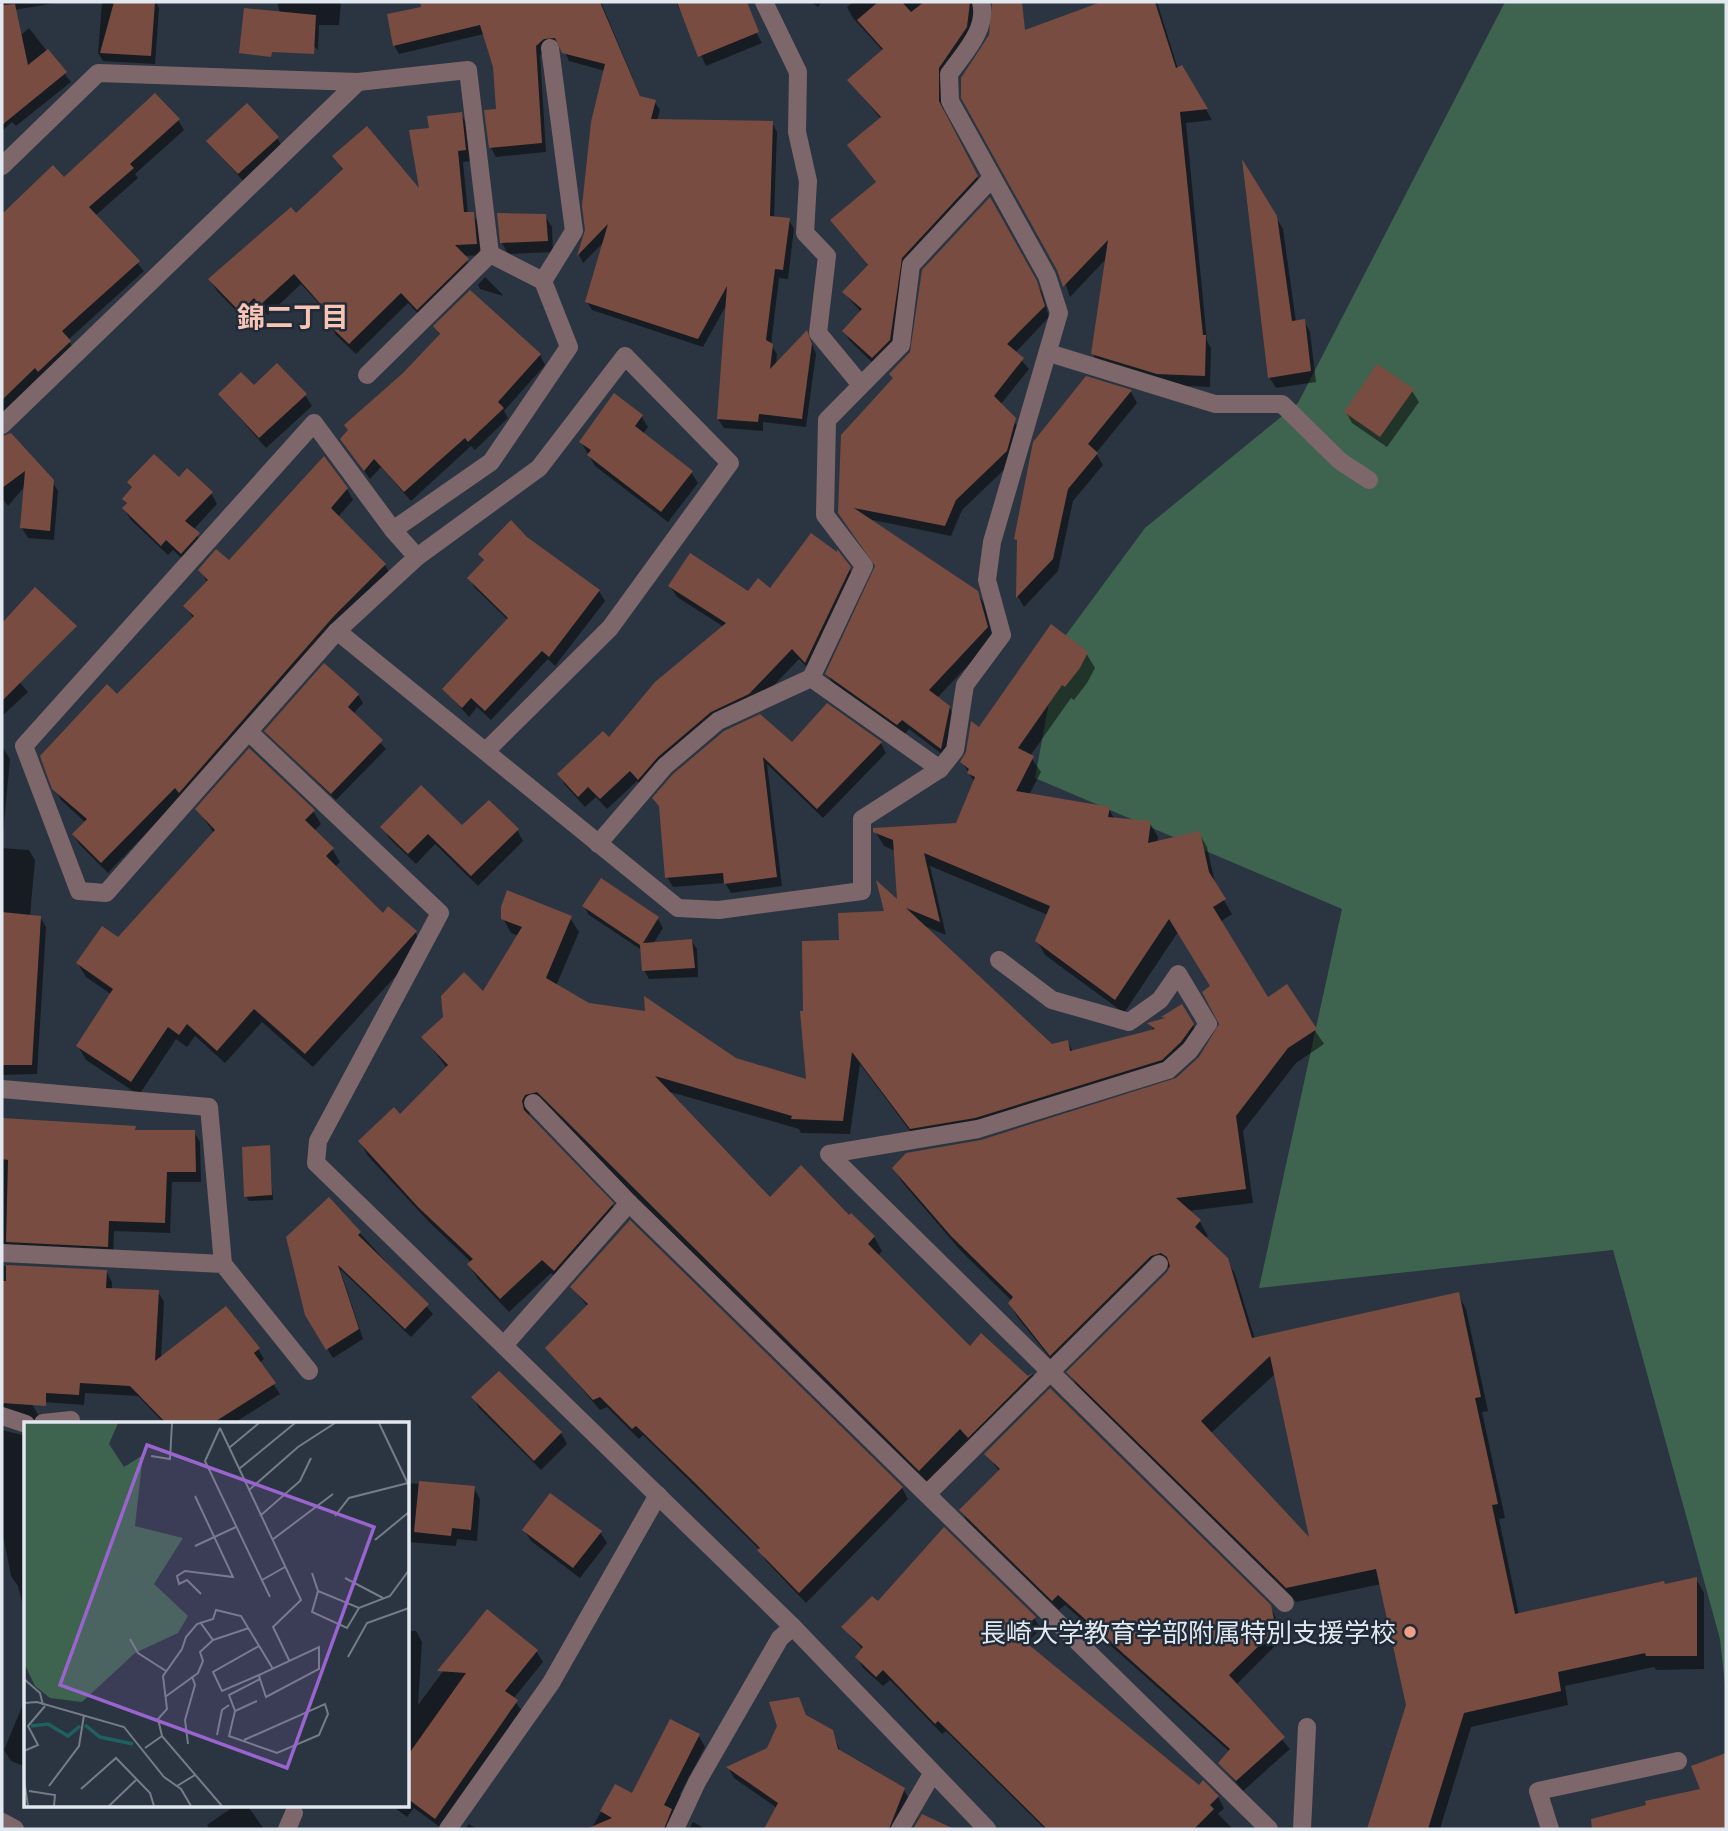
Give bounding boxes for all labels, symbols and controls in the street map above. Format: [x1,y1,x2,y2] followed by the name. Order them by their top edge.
[237,299,349,334] district label: 錦二丁目
[24,1422,410,1806] inset map
[980,1616,1396,1649] place label: 長崎大学教育学部附属特別支援学校
[1402,1624,1418,1640] marker: 長崎大学教育学部附属特別支援学校

